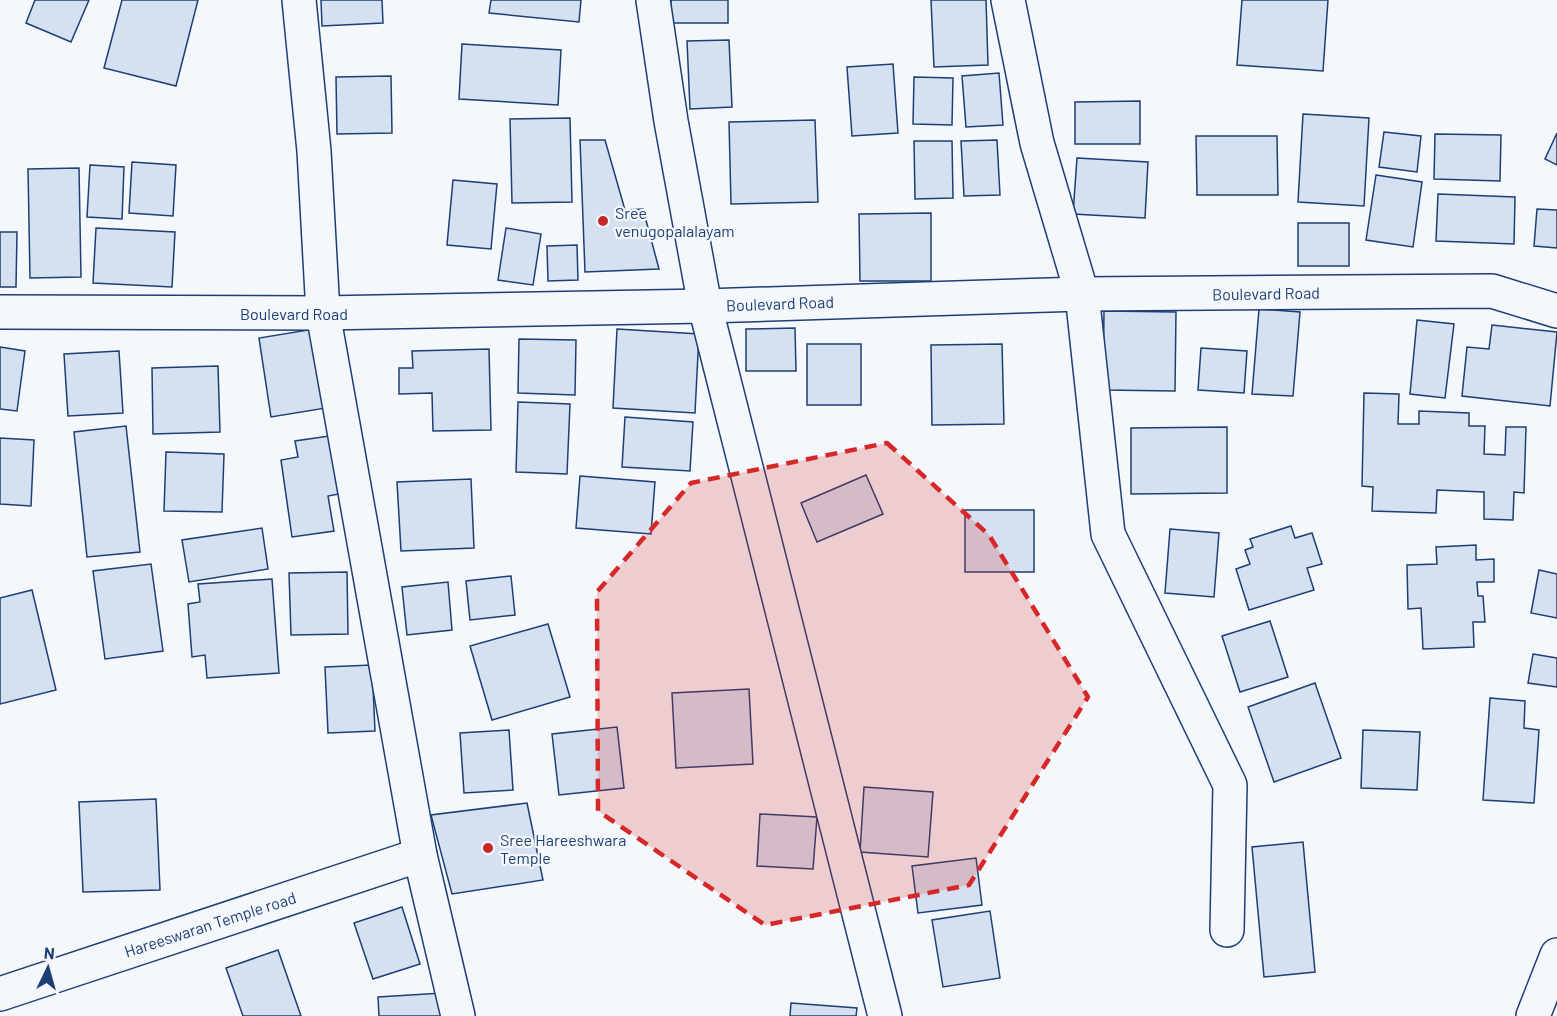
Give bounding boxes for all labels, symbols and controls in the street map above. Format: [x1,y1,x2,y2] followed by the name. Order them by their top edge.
[615,203,735,240] place label: Sree venugopalalayam
[596,214,610,228] marker: Sree venugopalalayam
[1212,283,1320,303] street label: Boulevard Road
[726,292,834,314] street label: Boulevard Road
[240,304,348,323] street label: Boulevard Road
[500,830,626,867] place label: Sree Hareeshwara Temple
[481,841,495,855] marker: Sree Hareeshwara Temple
[122,887,298,961] street label: Hareeswaran Temple road
[18,938,78,998] north arrow
[43,943,55,962] text: N

